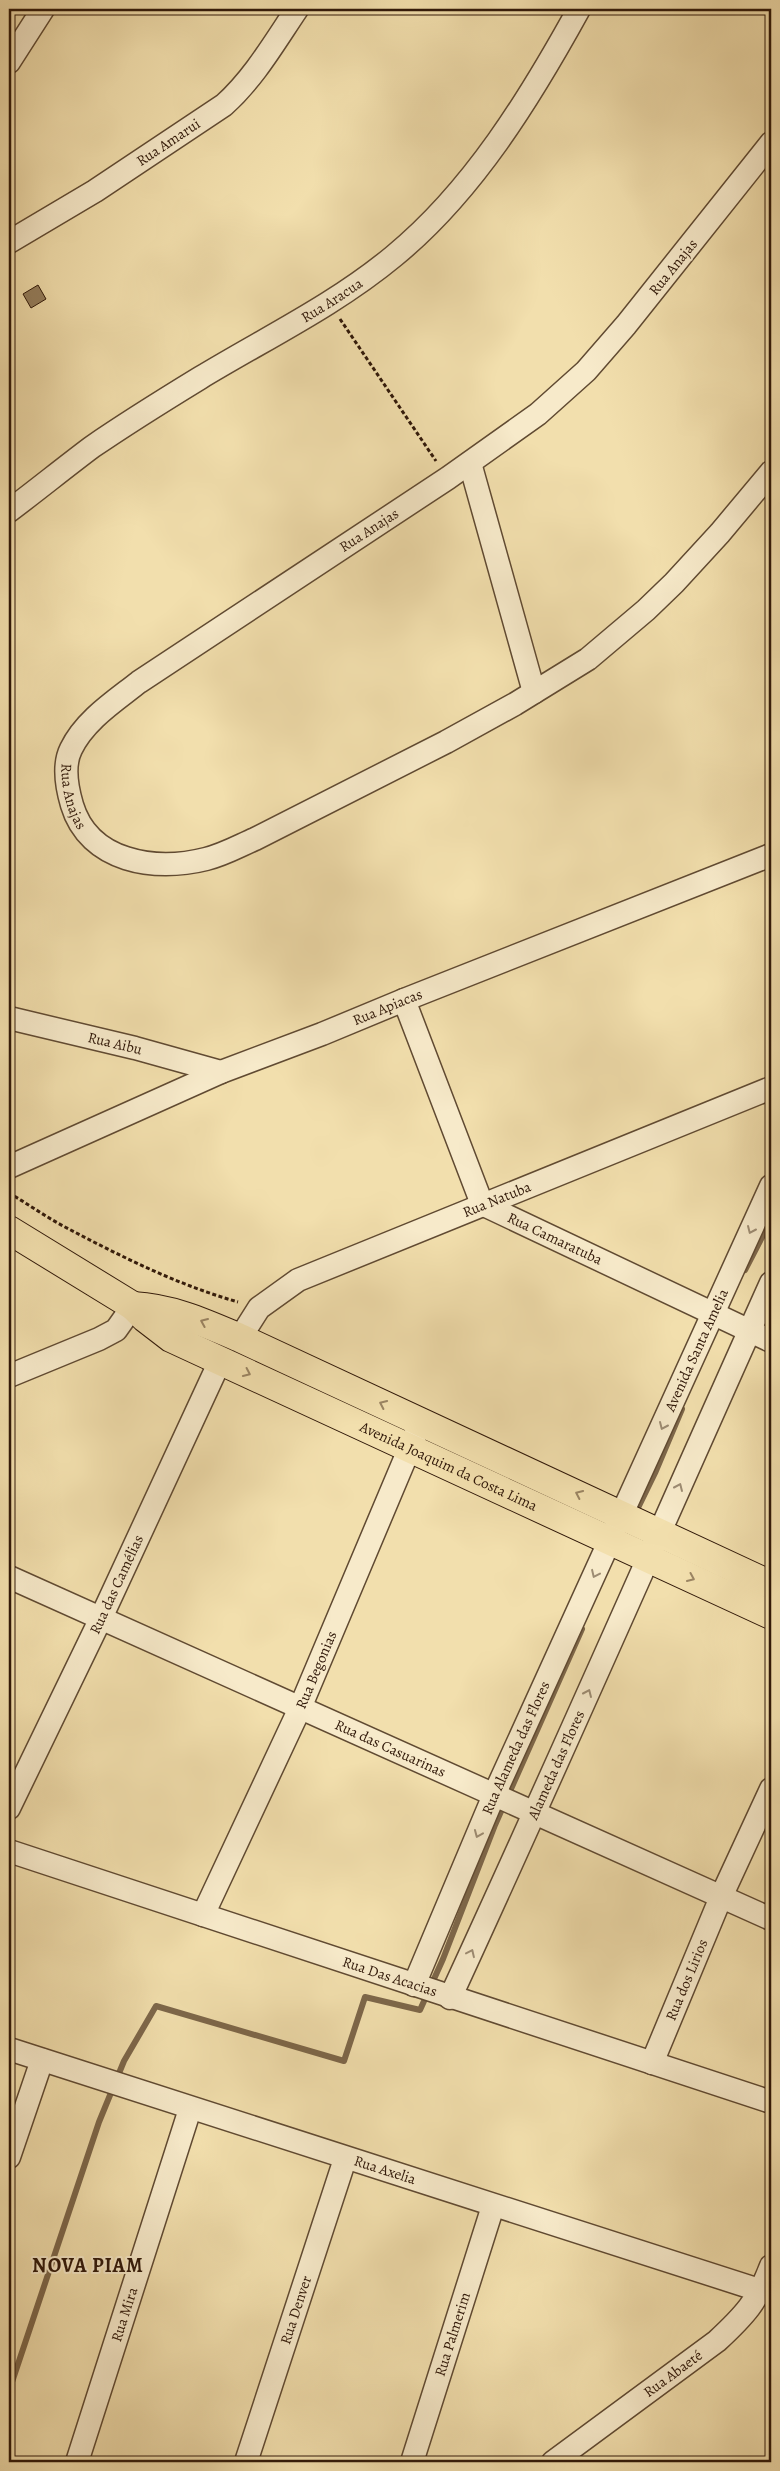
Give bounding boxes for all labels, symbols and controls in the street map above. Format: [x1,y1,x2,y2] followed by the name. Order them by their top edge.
[132,114,204,171] street label: Rua Amarui
[644,235,702,299] street label: Rua Anajas
[297,273,367,327] street label: Rua Aracua
[335,503,403,557] street label: Rua Anajas
[56,763,91,833] street label: Rua Anajas
[350,984,425,1030] street label: Rua Apiacas
[86,1027,145,1060] street label: Rua Aibu
[460,1177,534,1222] street label: Rua Natuba
[504,1207,606,1270] street label: Rua Camaratuba
[747,1225,757,1234] one-way arrow
[659,1286,733,1415] street label: Avenida Santa Amelia
[200,1318,209,1329] one-way arrow
[242,1367,251,1378] one-way arrow
[380,1400,389,1410] one-way arrow
[356,1416,541,1516] street label: Avenida Joaquim da Costa Lima
[658,1421,669,1430] one-way arrow
[673,1483,683,1492] one-way arrow
[575,1489,584,1500] one-way arrow
[85,1532,148,1638] street label: Rua das Camélias
[591,1569,602,1578] one-way arrow
[686,1571,695,1582] one-way arrow
[291,1628,341,1712] street label: Rua Begonias
[478,1678,554,1818] street label: Rua Alameda das Flores
[581,1689,592,1698] one-way arrow
[524,1708,588,1822] street label: Alameda das Flores
[332,1715,449,1782] street label: Rua das Casuarinas
[474,1829,484,1838] one-way arrow
[661,1936,712,2024] street label: Rua dos Lirios
[465,1949,475,1958] one-way arrow
[340,1952,440,2001] street label: Rua Das Acacias
[352,2151,419,2189] street label: Rua Axelia
[32,2252,144,2279] district label: NOVA PIAM
[275,2273,316,2347] street label: Rua Denver
[106,2285,142,2344] street label: Rua Mira
[430,2289,475,2379] street label: Rua Palmerim
[639,2345,707,2402] street label: Rua Abaeté

